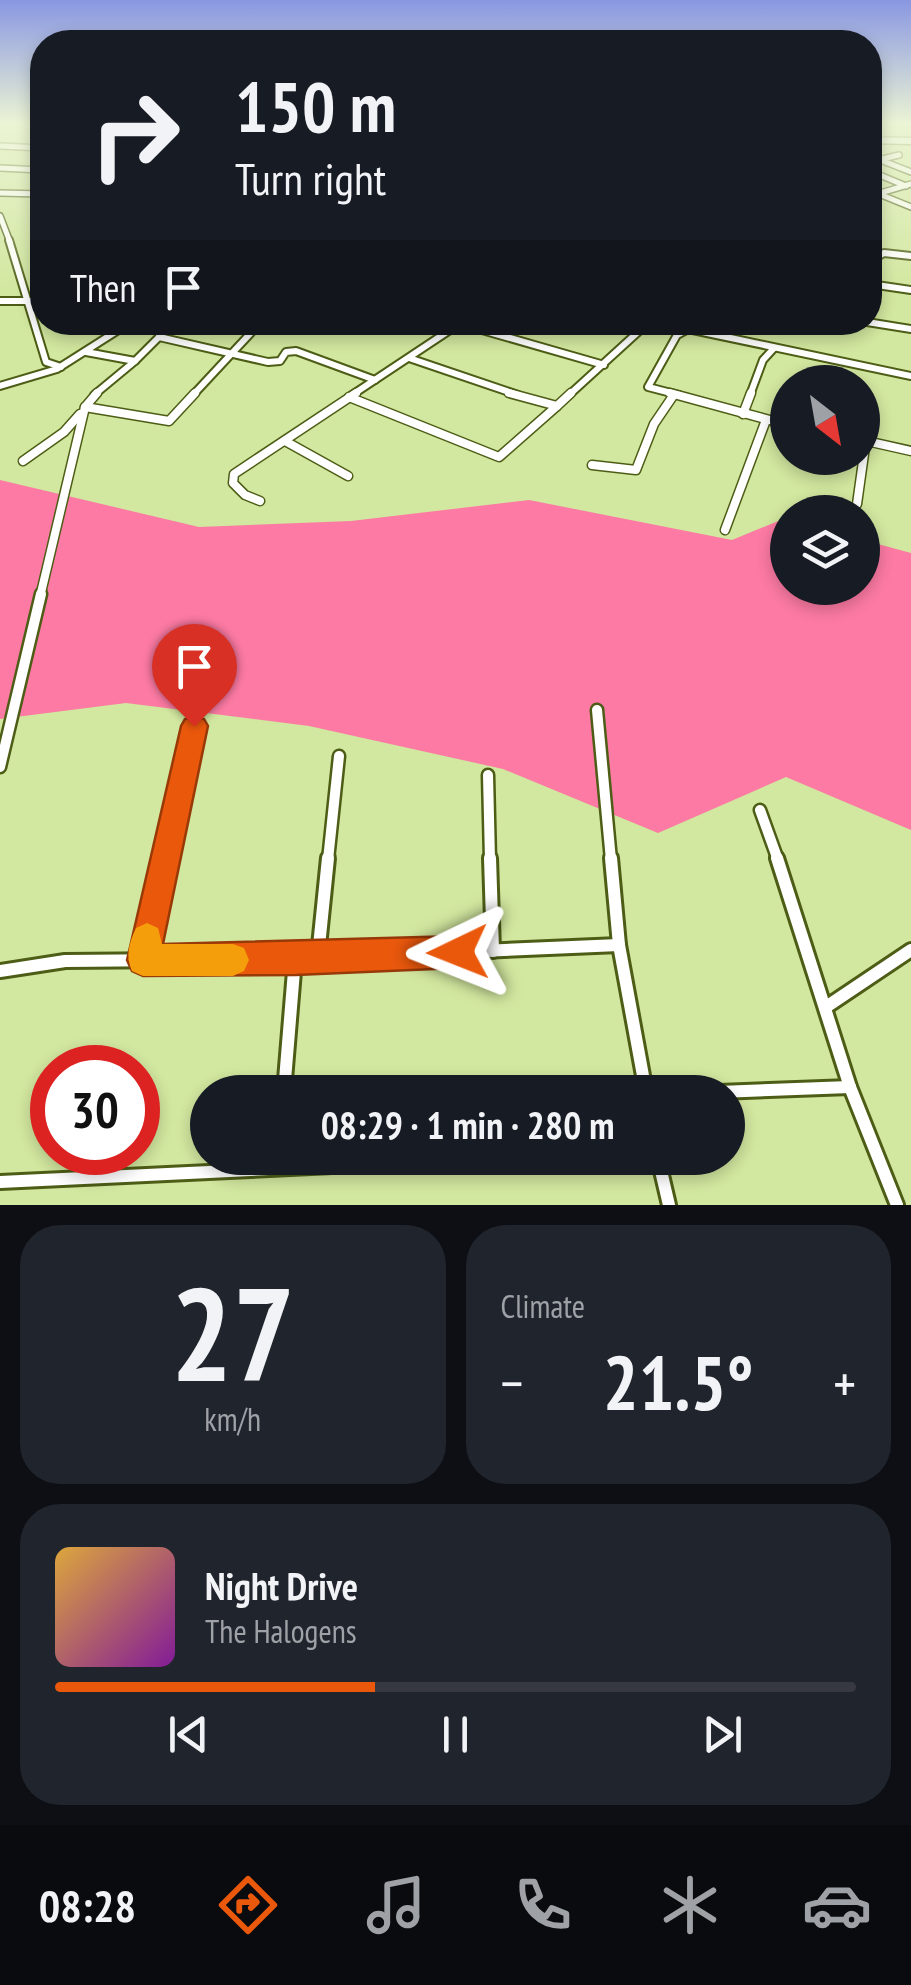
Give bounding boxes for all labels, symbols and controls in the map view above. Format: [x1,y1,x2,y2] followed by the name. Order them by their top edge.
[235,61,396,151] text: 150 m
[70,70,200,200] icon: right
[235,149,386,207] text: Turn right
[156,260,211,315] icon: arrive
[70,263,136,312] text: Then
[770,365,880,475] north arrow
[770,365,880,605] map controls
[770,495,880,605] button: layers
[152,624,237,727] pin
[167,639,222,694] icon: arrive
[406,900,510,1004] position arrow
[30,1045,160,1175] speed limit sign: 30
[321,1100,614,1149] text: 08:29 · 1 min · 280 m
[171,1249,295,1417] text: 27
[501,1285,585,1327] text: Climate
[603,1334,754,1431] text: 21.5°
[501,1347,523,1418] text: −
[833,1347,856,1418] text: +
[204,1398,261,1440] text: km/h
[205,1561,358,1610] text: Night Drive
[205,1610,357,1652] text: The Halogens
[161,1707,216,1762] icon: previous
[428,1707,483,1762] icon: pause
[695,1707,750,1762] icon: next
[213,1870,283,1940] icon: directions
[361,1870,431,1940] icon: music
[508,1870,578,1940] icon: phone
[655,1870,725,1940] icon: climate
[802,1870,872,1940] icon: car
[39,1876,136,1934] text: 08:28

